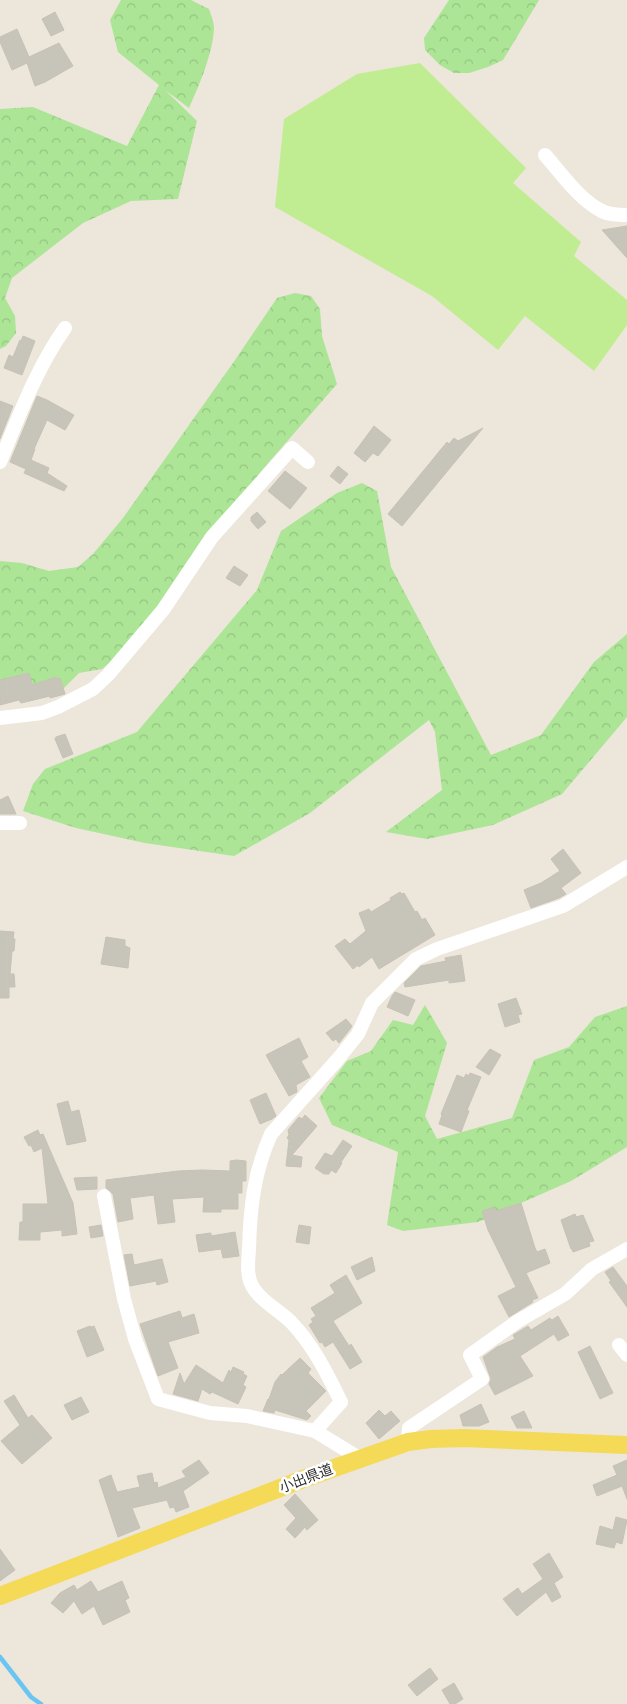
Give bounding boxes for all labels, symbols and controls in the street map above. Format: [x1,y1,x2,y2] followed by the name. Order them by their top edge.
[277,1460,335,1496] street label: 小出県道

